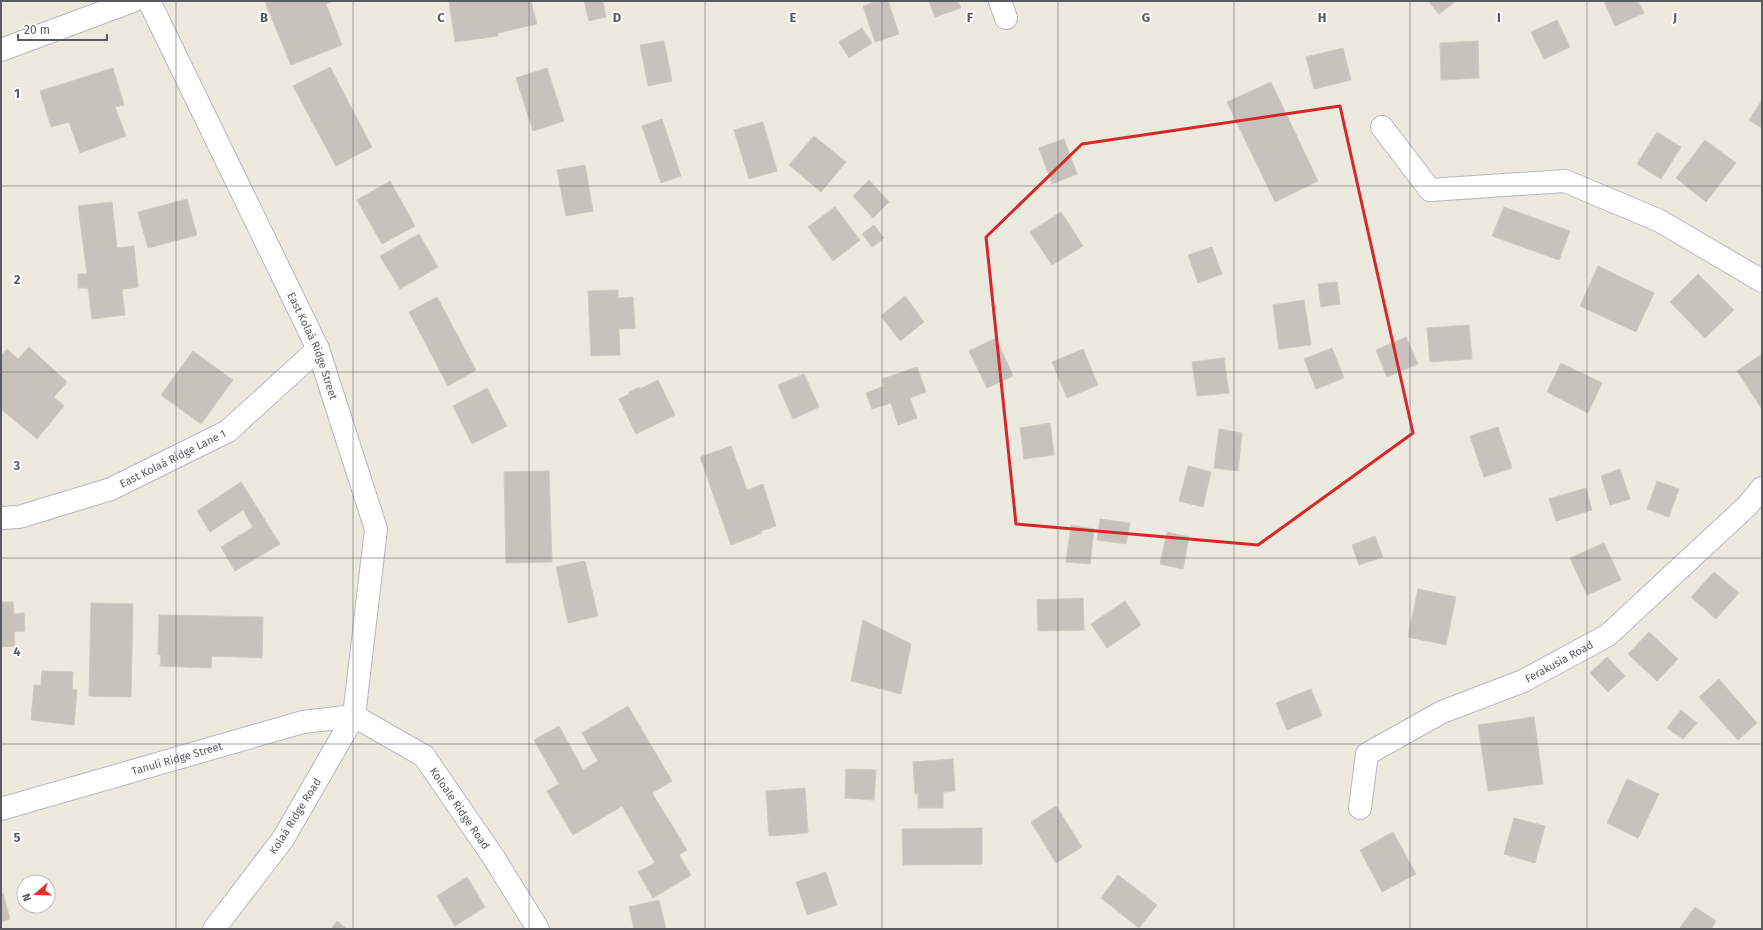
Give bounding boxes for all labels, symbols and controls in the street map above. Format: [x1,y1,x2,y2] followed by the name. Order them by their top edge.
[260,10,268,25] text: B
[437,10,445,25] text: C
[613,10,622,25] text: D
[790,10,797,25] text: E
[967,10,974,25] text: F
[1142,10,1150,25] text: G
[1318,10,1326,25] text: H
[1497,10,1501,25] text: I
[1672,10,1677,25] text: J
[18,16,107,42] scale bar
[24,23,50,37] text: 20 m
[14,86,20,101] text: 1
[14,272,21,287] text: 2
[284,290,340,401] street label: East Kolaá Ridge Street
[118,427,228,491] street label: East Kolaá Ridge Lane 1
[13,458,21,473] text: 3
[1523,638,1595,686] street label: Ferakusia Road
[13,644,21,659] text: 4
[130,740,224,778] street label: Tanuli Ridge Street
[427,765,492,852] street label: Koloale Ridge Road
[267,776,324,857] street label: Kolaá Ridge Road
[14,830,21,845] text: 5
[16,874,56,914] north arrow
[20,892,34,903] text: N

